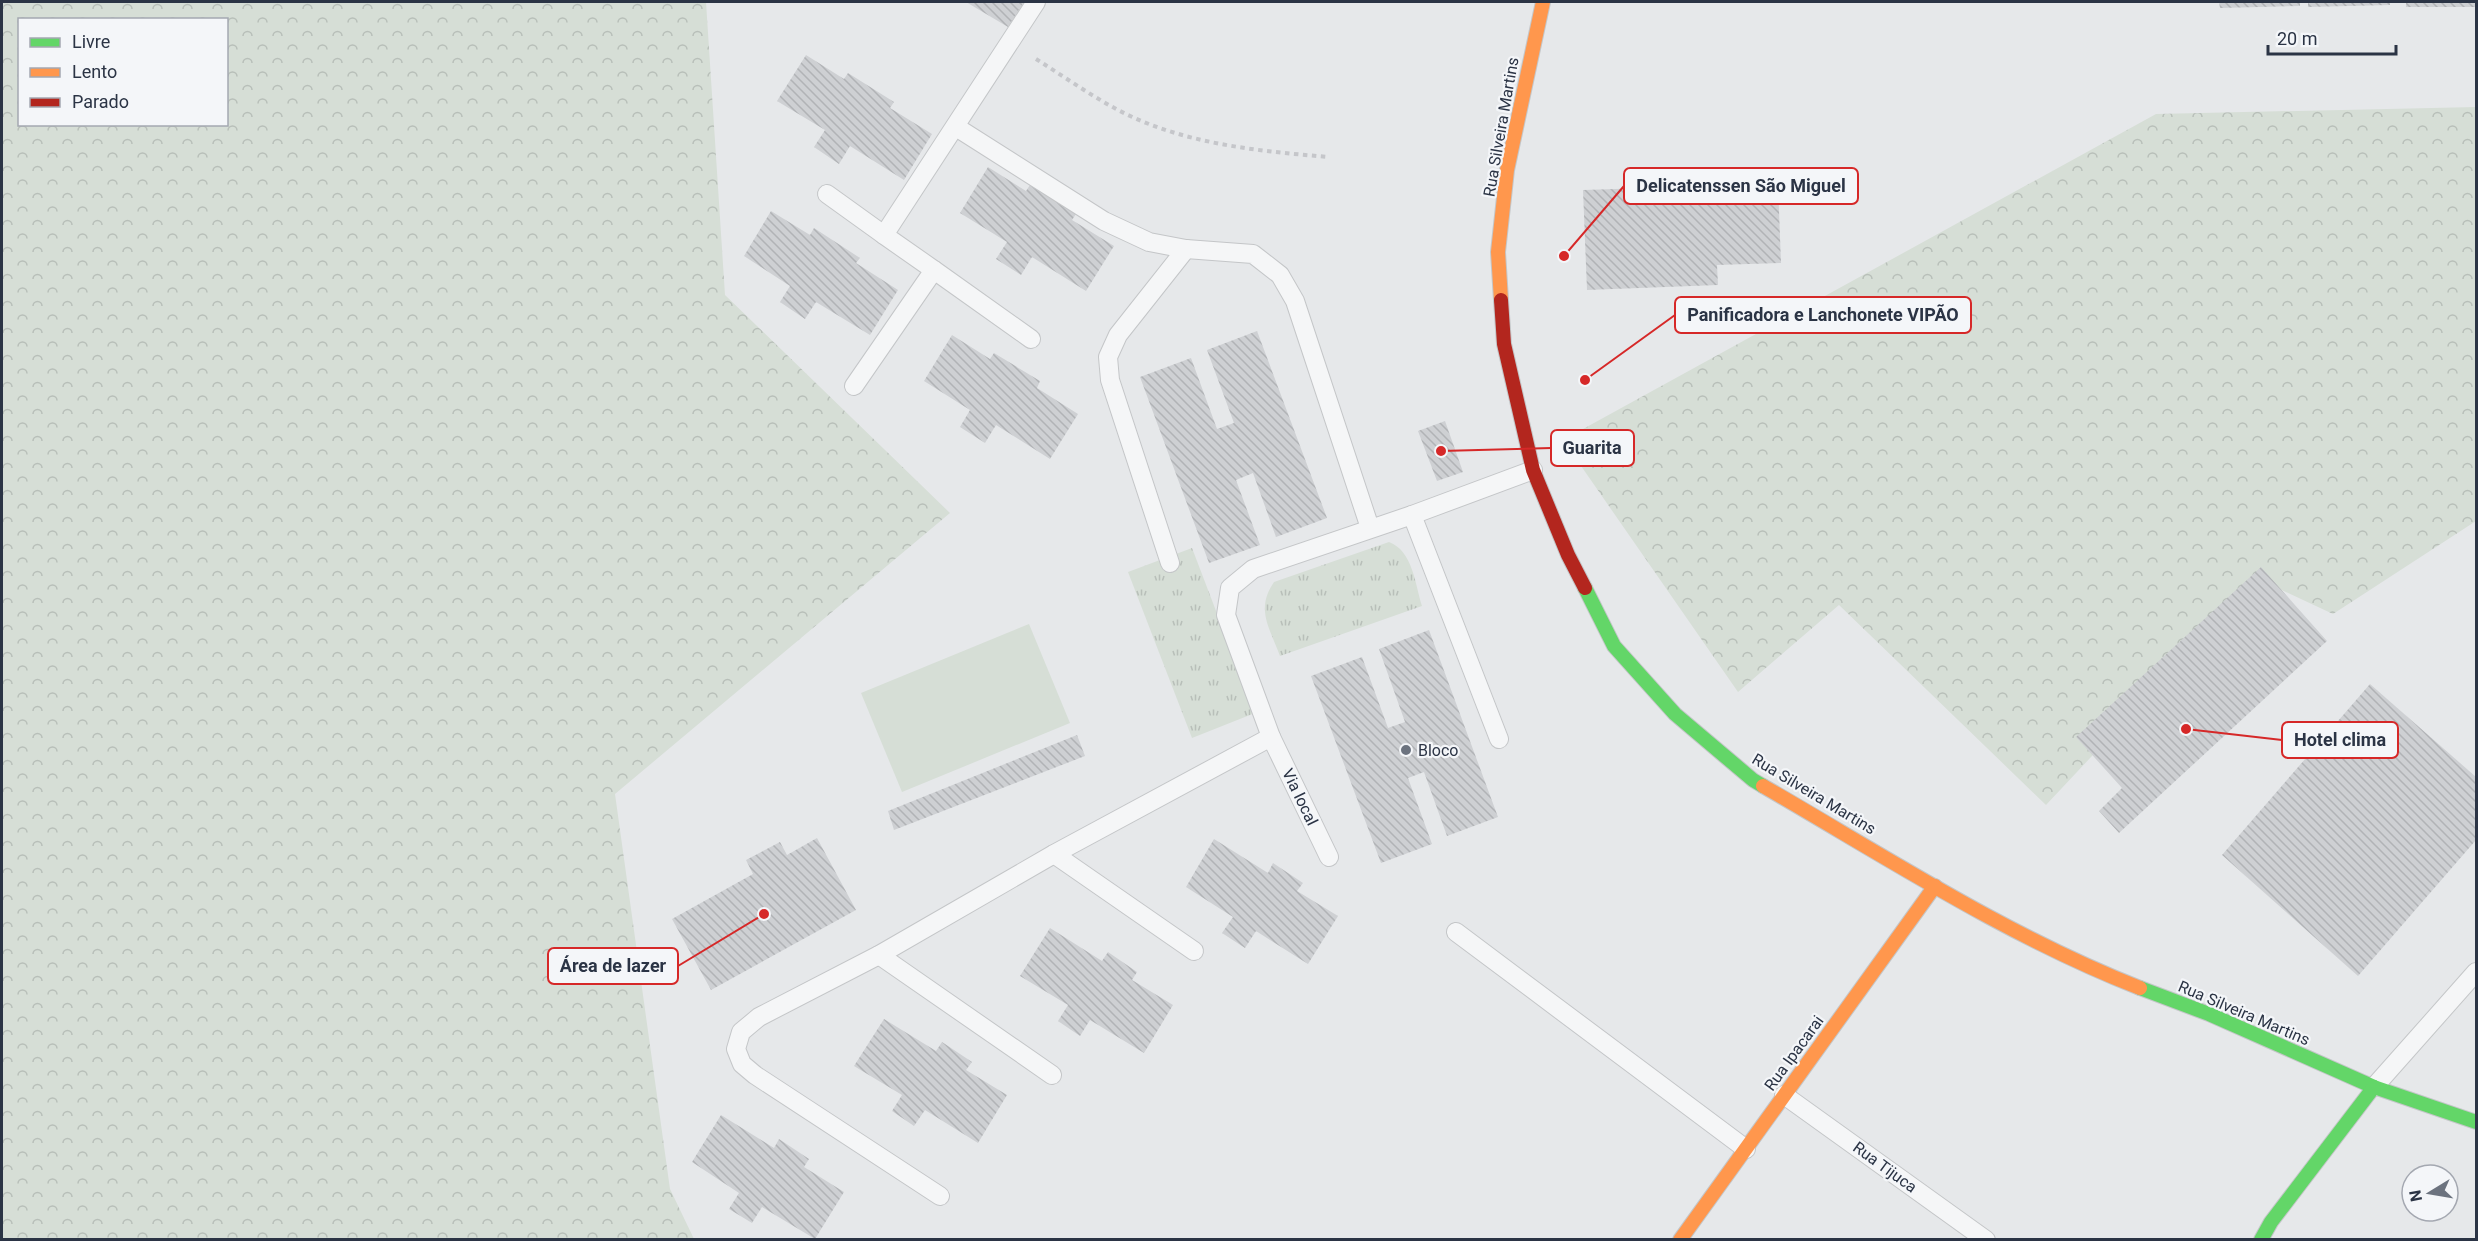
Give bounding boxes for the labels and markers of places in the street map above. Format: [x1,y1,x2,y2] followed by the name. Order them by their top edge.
[1624,168,1858,204] callout: Delicatenssen São Miguel
[1675,297,1971,333] callout: Panificadora e Lanchonete VIPÃO
[1551,430,1634,466] callout: Guarita
[2282,722,2398,758] callout: Hotel clima
[1418,741,1458,760] place label: Bloco
[1399,743,1413,757] marker: Bloco
[548,948,678,984] callout: Área de lazer

